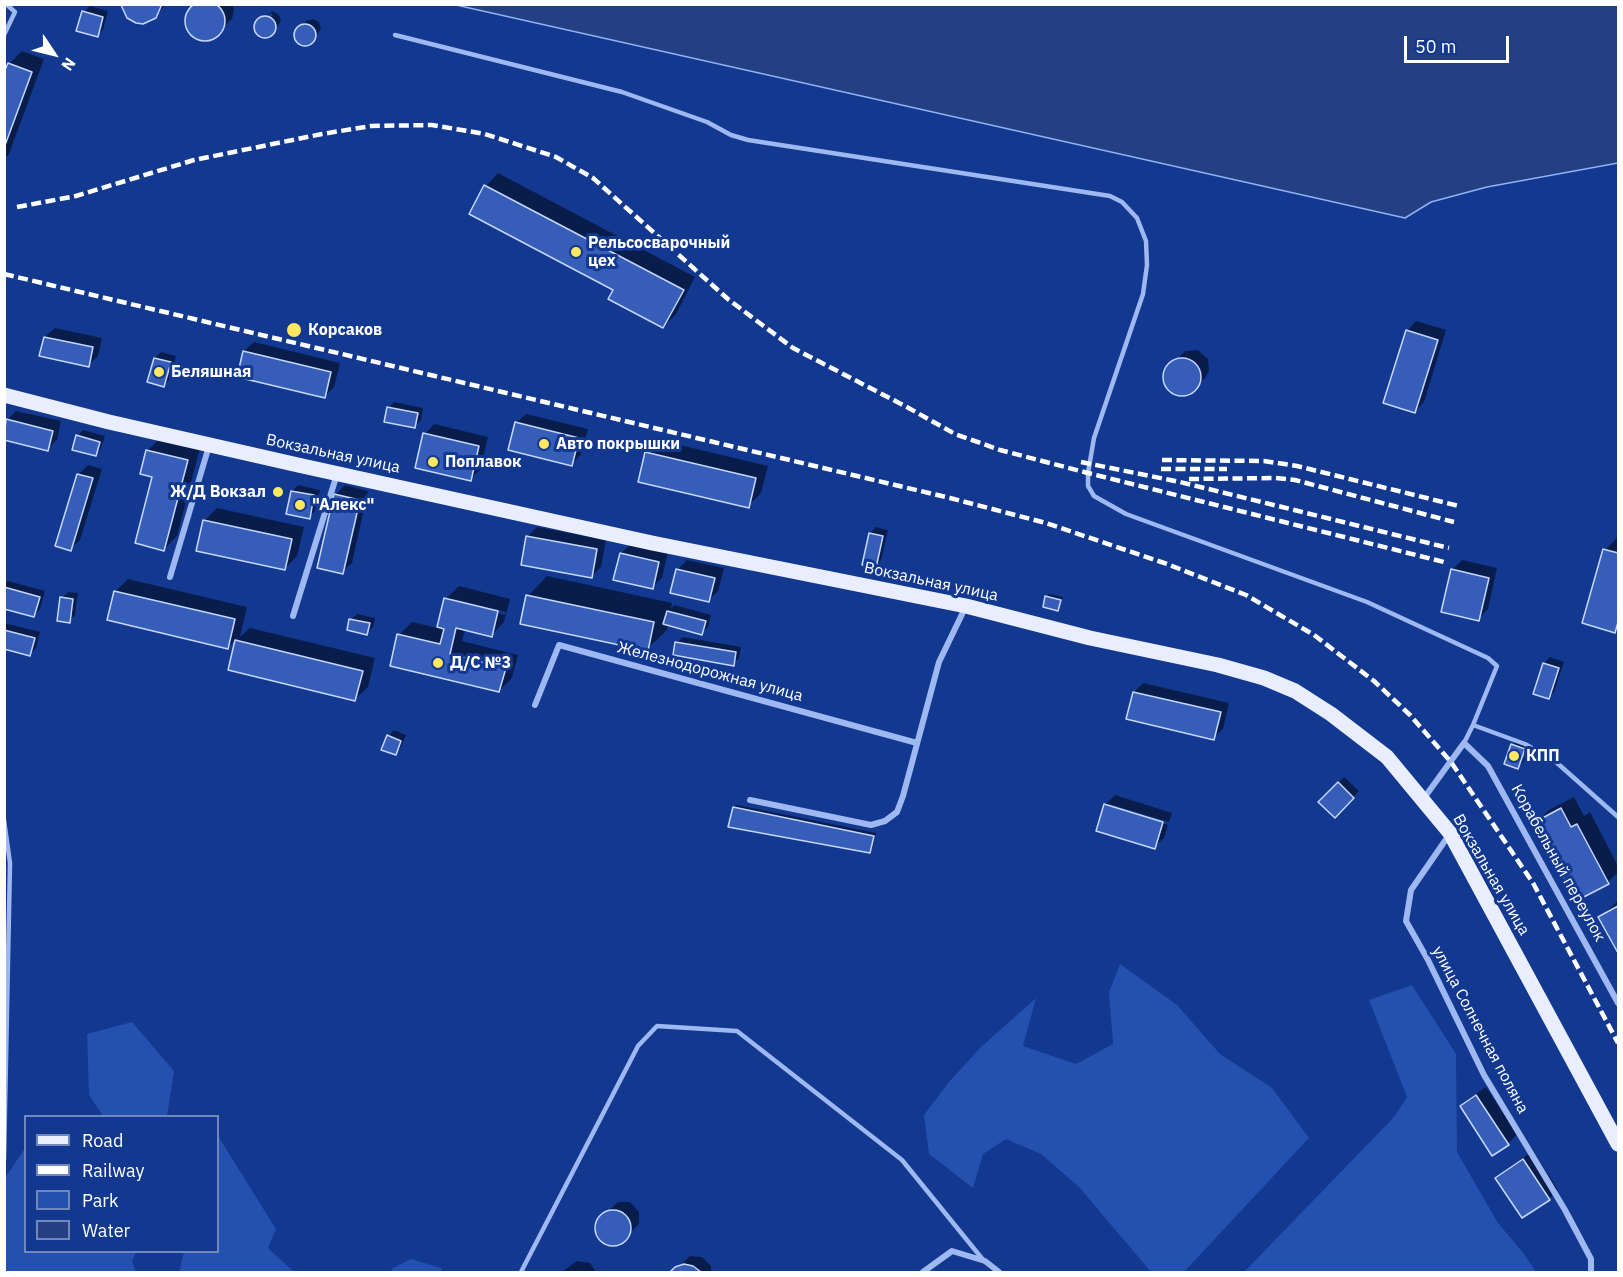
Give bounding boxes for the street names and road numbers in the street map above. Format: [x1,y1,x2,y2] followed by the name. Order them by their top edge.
[264,430,402,478] street label: Вокзальная улица
[862,558,1000,606] street label: Вокзальная улица
[615,638,805,706] street label: Железнодорожная улица
[1507,781,1609,945] street label: Корабельный переулок
[1449,811,1533,939] street label: Вокзальная улица
[1428,943,1532,1117] street label: улица Солнечная поляна

